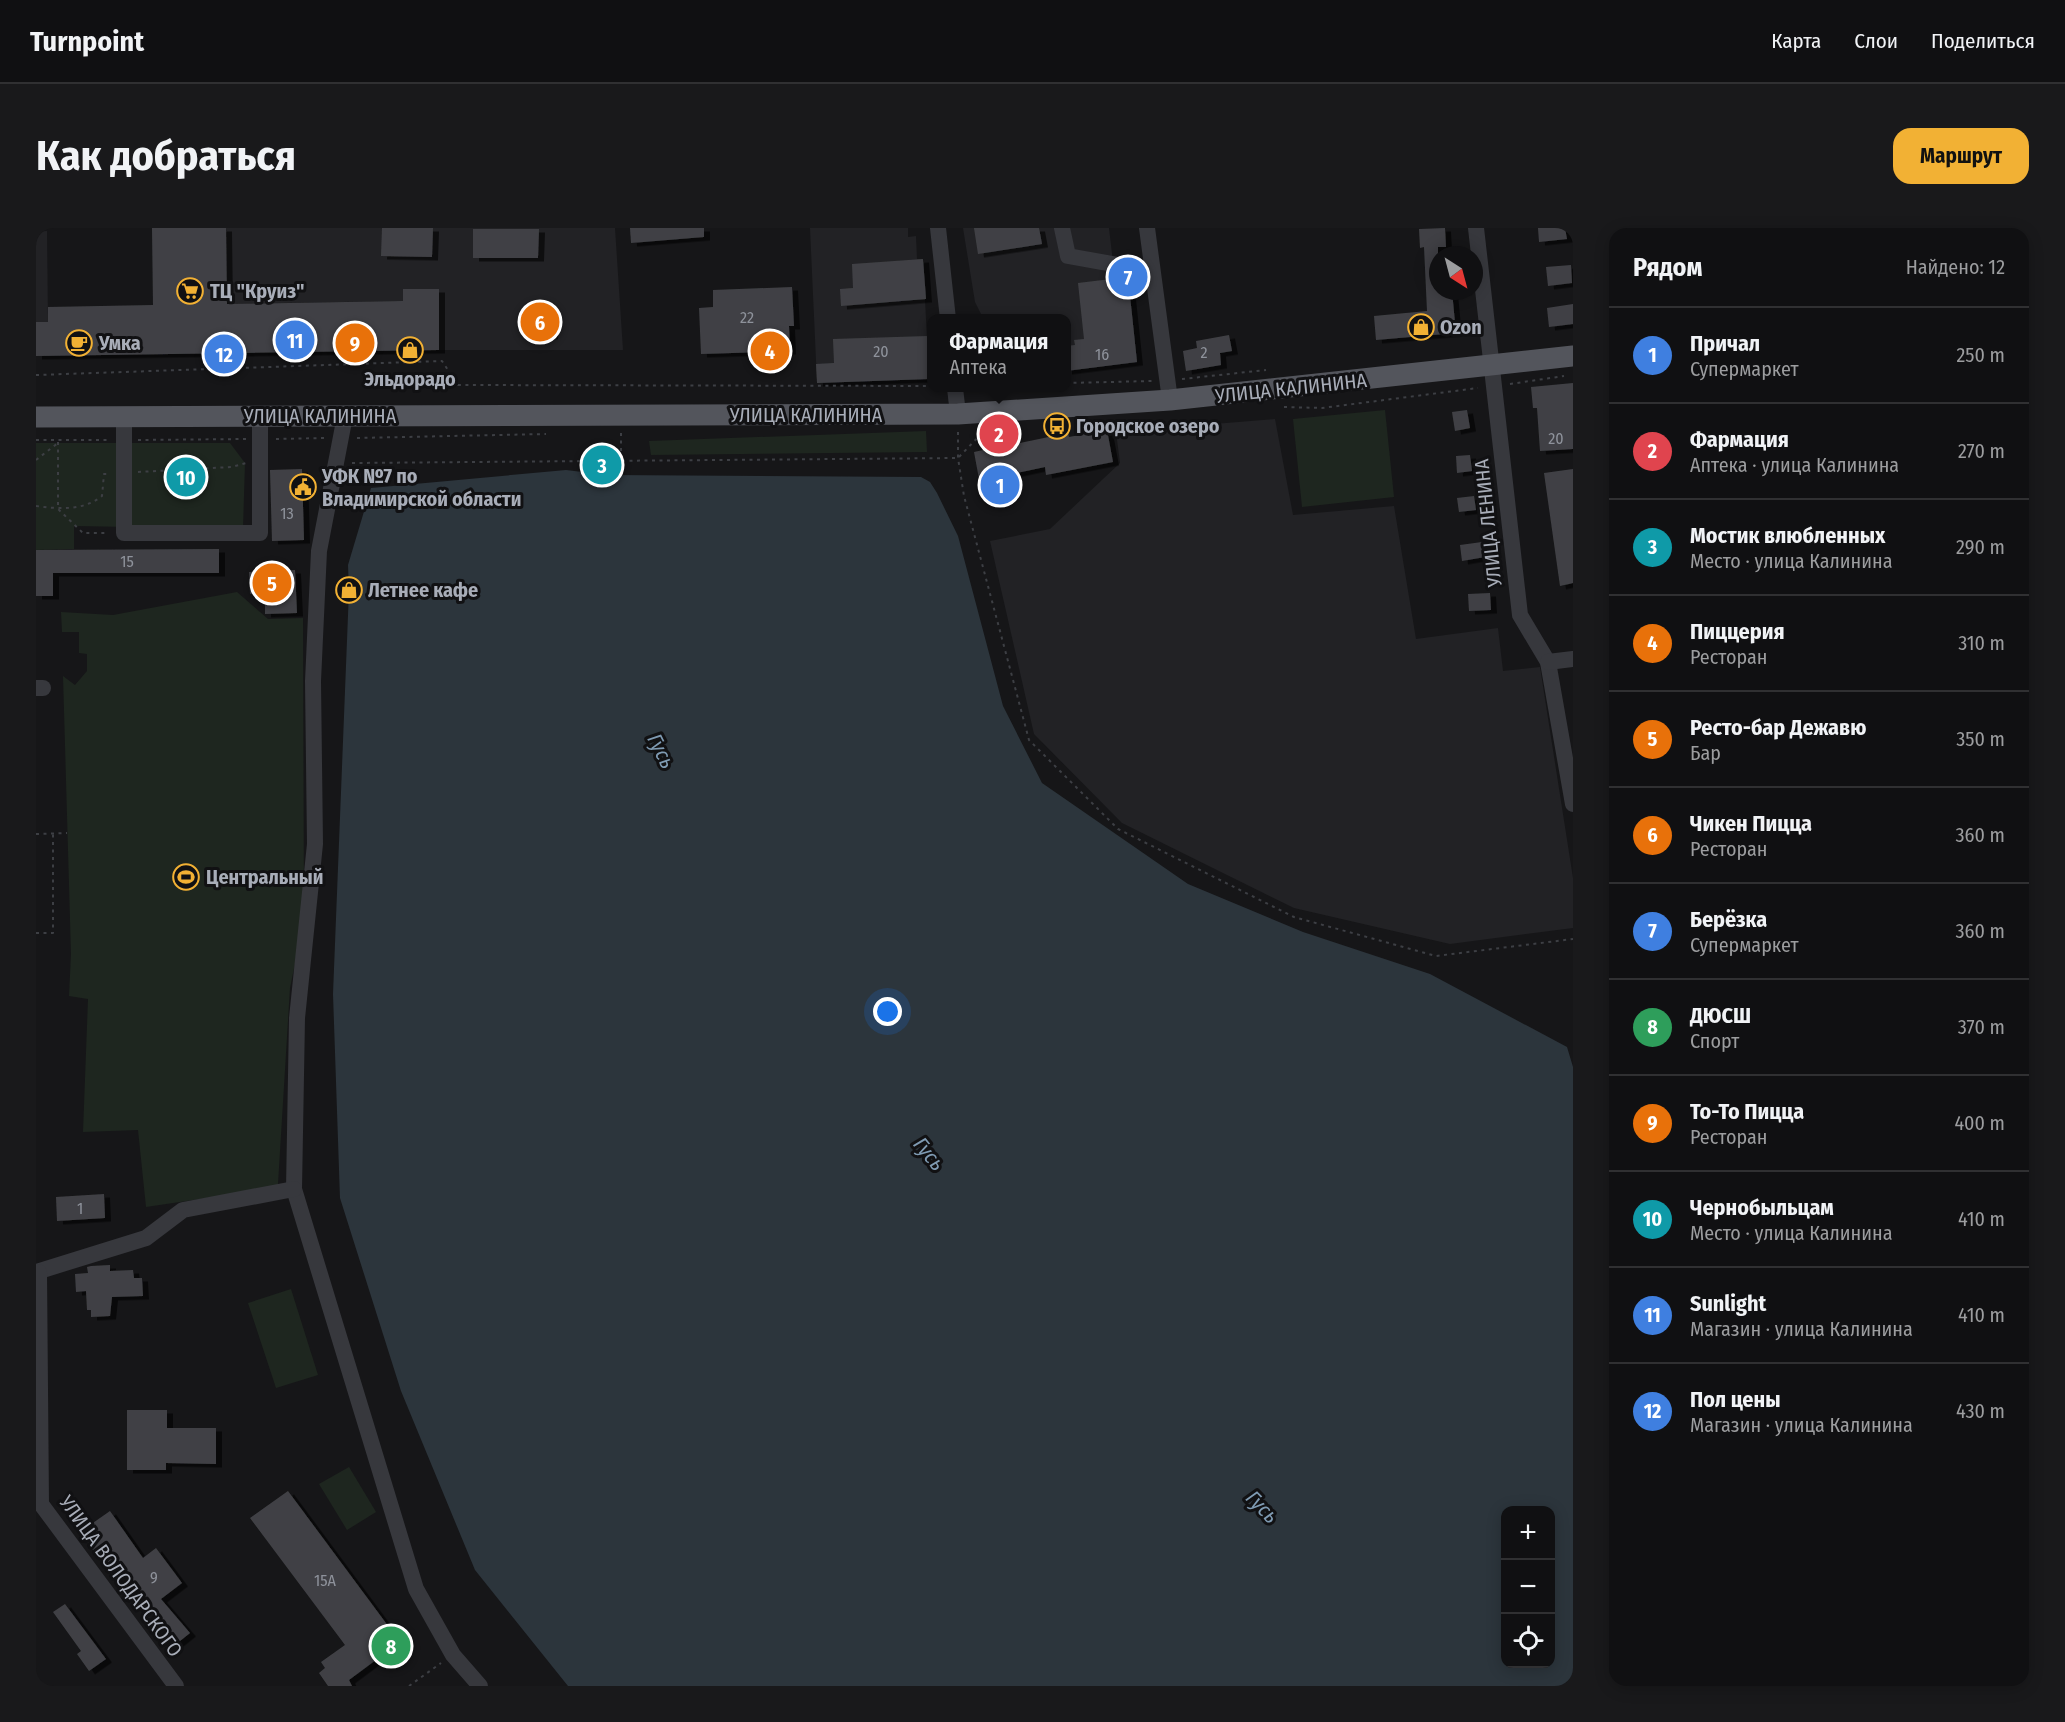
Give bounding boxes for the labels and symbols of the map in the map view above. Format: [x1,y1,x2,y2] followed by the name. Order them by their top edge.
[1429,246,1483,300] north arrow
[1108,254,1148,300] pin: 7
[175,276,205,306] supermarket icon: ТЦ "Круиз"
[210,279,305,303] place label: ТЦ "Круиз"
[520,300,560,344] pin: 6
[740,308,754,327] house number: 22
[1406,312,1436,342] shop icon: Ozon
[1440,315,1482,339] place label: Ozon
[276,318,314,362] pin: 11
[336,320,374,366] pin: 9
[64,328,94,358] cafe icon: Умка
[750,328,790,374] pin: 4
[98,331,141,355] place label: Умка
[204,332,243,376] pin: 12
[395,335,425,365] shop icon: Эльдорадо
[873,342,889,361] house number: 20
[1200,343,1208,362] house number: 2
[1095,345,1109,364] house number: 16
[364,367,456,391] place label: Эльдорадо
[1213,368,1369,408] street label: УЛИЦА КАЛИНИНА
[729,403,883,427] street label: УЛИЦА КАЛИНИНА
[243,404,397,428] street label: УЛИЦА КАЛИНИНА
[1042,411,1072,441] bus stop icon: Городское озеро
[980,412,1018,456] pin: 2
[1076,414,1220,438] place label: Городское озеро
[1548,429,1564,448] house number: 20
[582,442,622,488] pin: 3
[166,454,206,500] pin: 10
[1469,457,1507,589] street label: УЛИЦА ЛЕНИНА
[980,462,1020,508] pin: 1
[321,464,521,511] place label: УФК №7 по Владимирской области
[288,472,318,502] public building icon: УФК №7 по Владимирской области
[280,504,294,523] house number: 13
[120,552,134,571] house number: 15
[252,560,292,606] pin: 5
[334,575,364,605] shop icon: Летнее кафе
[368,578,478,602] place label: Летнее кафе
[641,729,681,773] water label: Гусь
[171,862,201,892] sports icon: Центральный
[206,865,323,889] place label: Центральный
[873,997,902,1026] your location
[908,1132,950,1176] water label: Гусь
[77,1199,83,1218] house number: 1
[1240,1485,1284,1529] water label: Гусь
[54,1490,188,1661] street label: УЛИЦА ВОЛОДАРСКОГО
[150,1568,158,1587] house number: 9
[314,1571,337,1590] house number: 15А
[372,1624,410,1668] pin: 8

